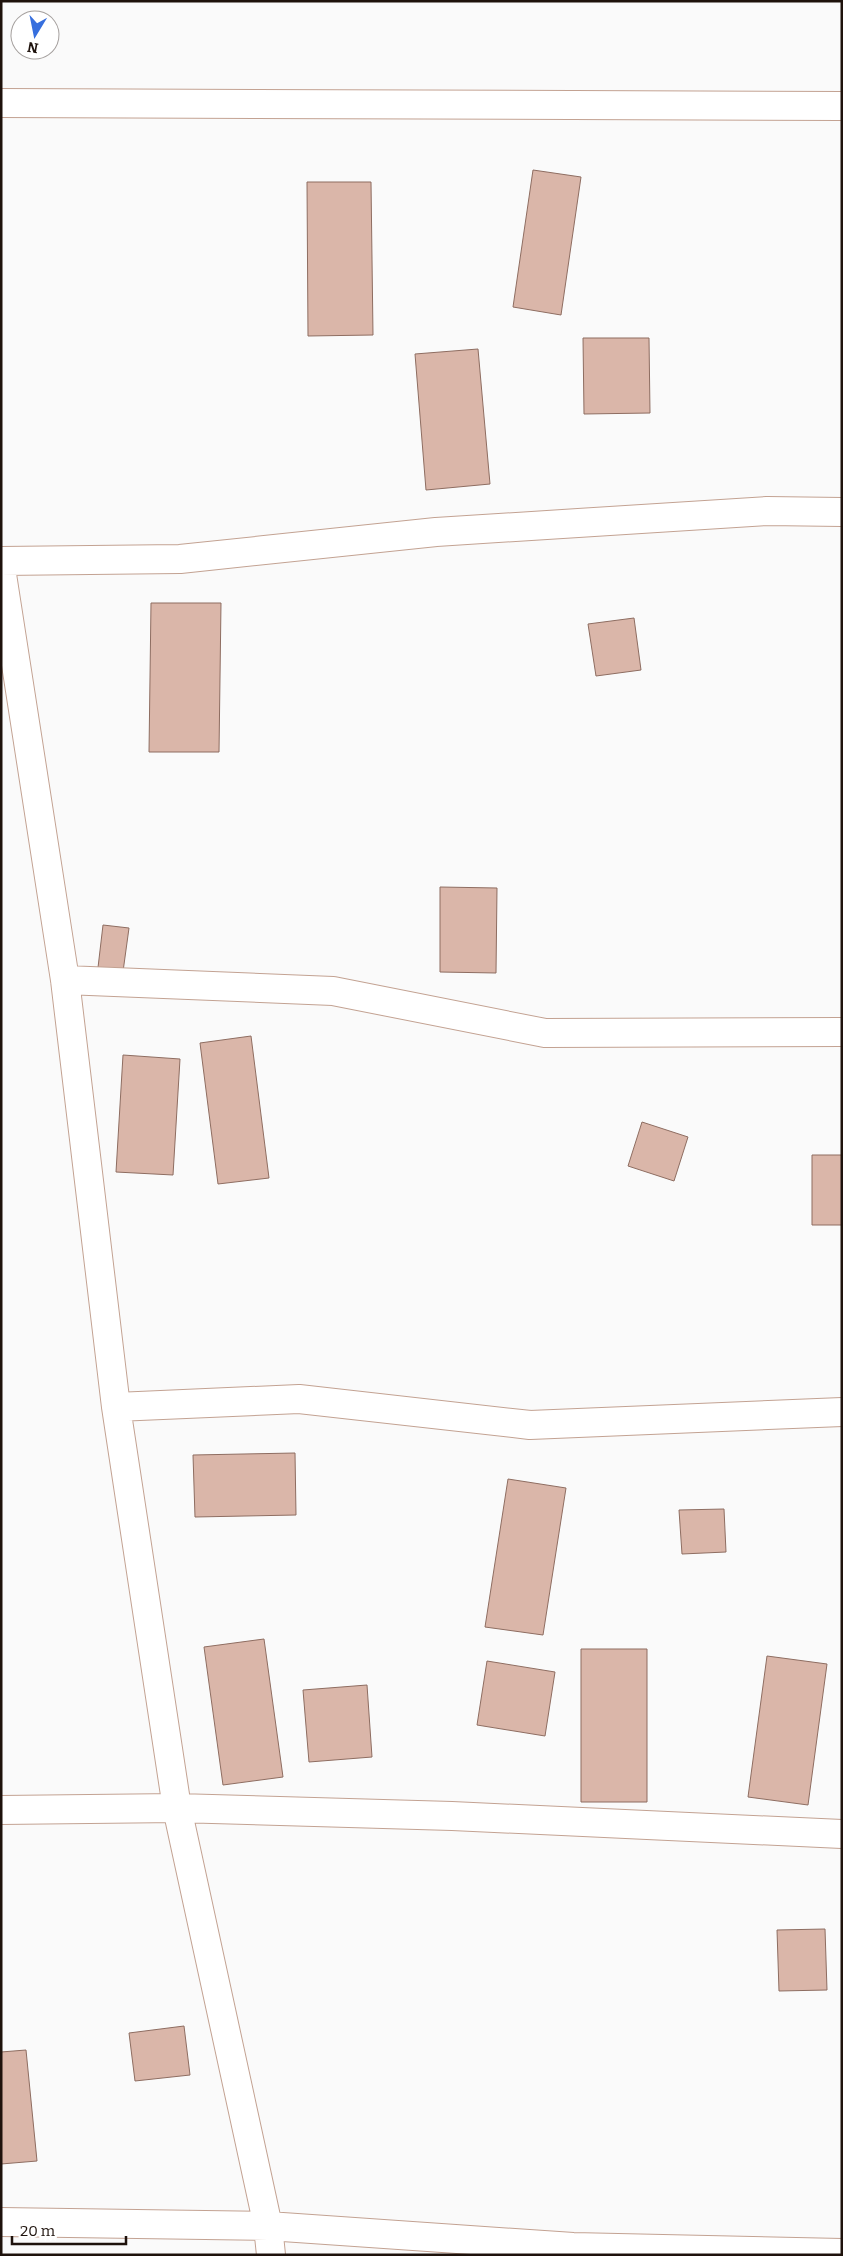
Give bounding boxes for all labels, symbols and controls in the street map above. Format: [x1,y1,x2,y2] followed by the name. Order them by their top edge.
[10,10,60,60] north arrow
[26,38,40,57] text: N
[12,2214,126,2246] scale bar
[20,2222,56,2240] text: 20 m

